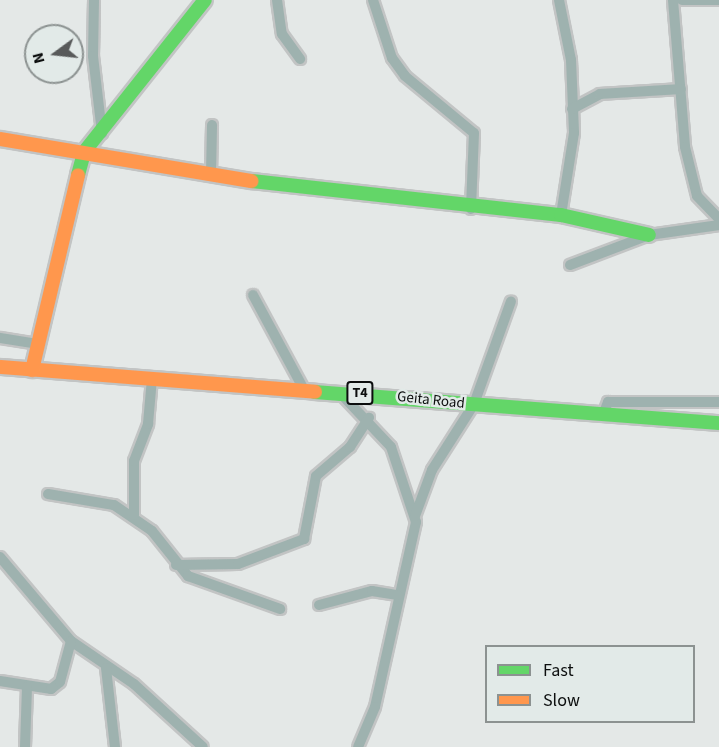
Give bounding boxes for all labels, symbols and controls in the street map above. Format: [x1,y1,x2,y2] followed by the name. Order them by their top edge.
[24,24,84,84] north arrow
[27,50,51,66] text: N
[345,382,375,404] road number: T4
[396,388,466,412] street label: Geita Road
[485,645,695,723] legend
[543,658,574,683] text: Fast
[543,688,580,713] text: Slow

